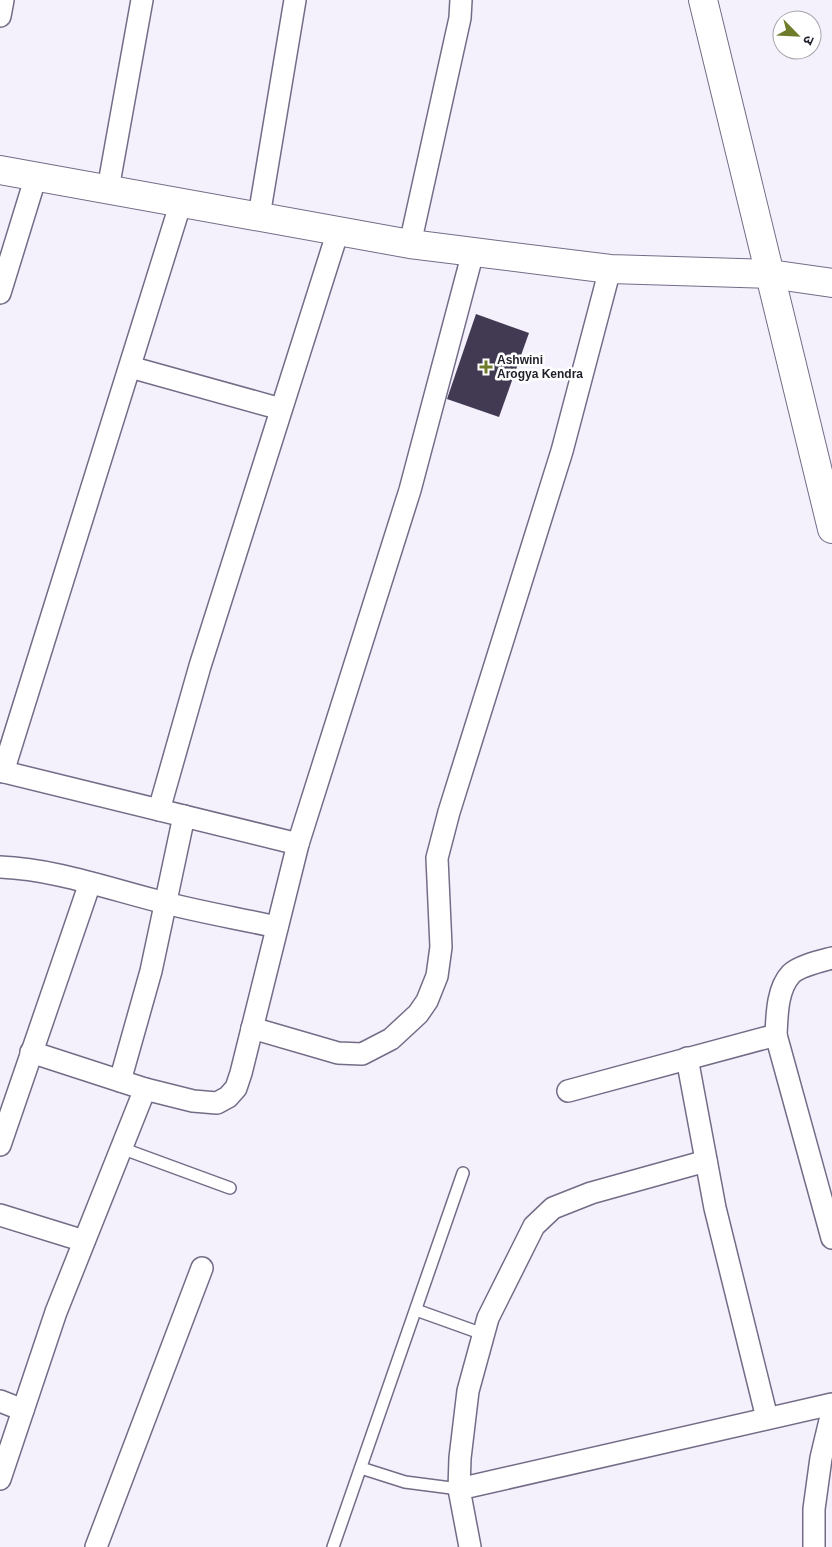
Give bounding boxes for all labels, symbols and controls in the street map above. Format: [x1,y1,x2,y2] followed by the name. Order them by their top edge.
[772,10,822,60] north arrow
[800,33,818,48] text: उ
[497,353,583,381] place label: Ashwini Arogya Kendra
[479,360,493,374] marker: Ashwini Arogya Kendra

